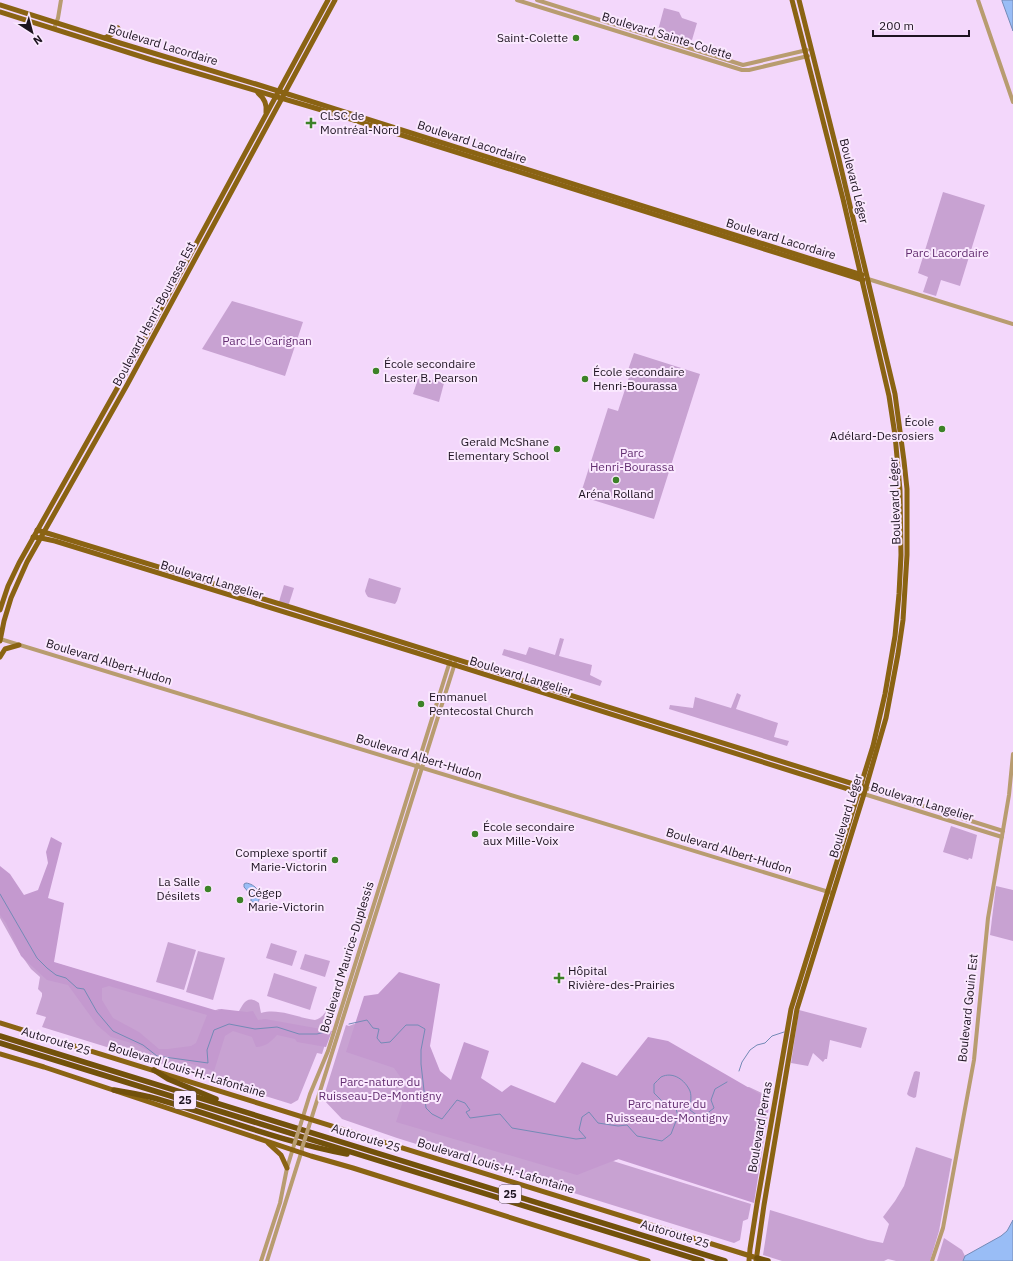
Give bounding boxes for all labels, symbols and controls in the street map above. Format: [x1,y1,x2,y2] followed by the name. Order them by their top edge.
[600,9,734,63] street label: Boulevard Sainte-Colette
[12,12,52,52] north arrow
[873,12,969,38] scale bar
[879,18,914,33] text: 200 m
[106,21,220,69] street label: Boulevard Lacordaire
[497,30,568,45] place label: Saint-Colette
[31,32,45,48] text: N
[571,33,581,43] marker: Saint-Colette
[320,108,399,137] place label: CLSC de Montréal-Nord
[305,117,317,129] marker: CLSC de Montréal-Nord
[416,117,529,166] street label: Boulevard Lacordaire
[837,137,872,226] street label: Boulevard Léger
[724,215,838,263] street label: Boulevard Lacordaire
[109,239,198,389] street label: Boulevard Henri-Bourassa Est
[905,245,989,260] park label: Parc Lacordaire
[222,333,312,348] park label: Parc Le Carignan
[384,356,478,385] place label: École secondaire Lester B. Pearson
[593,364,685,393] place label: École secondaire Henri-Bourassa
[371,366,381,376] marker: École secondaire Lester B. Pearson
[580,374,590,384] marker: École secondaire Henri-Bourassa
[830,414,934,443] place label: École Adélard-Desrosiers
[937,424,947,434] marker: École Adélard-Desrosiers
[448,434,549,463] place label: Gerald McShane Elementary School
[552,444,562,454] marker: Gerald McShane Elementary School
[590,445,675,474] park label: Parc Henri-Bourassa
[885,457,904,545] street label: Boulevard Léger
[611,475,621,485] marker: Aréna Rolland
[578,486,654,501] place label: Aréna Rolland
[159,557,266,602] street label: Boulevard Langelier
[44,635,174,688] street label: Boulevard Albert-Hudon
[468,653,575,698] street label: Boulevard Langelier
[429,689,534,718] place label: Emmanuel Pentecostal Church
[416,699,426,709] marker: Emmanuel Pentecostal Church
[354,730,484,783] street label: Boulevard Albert-Hudon
[826,771,866,860] street label: Boulevard Léger
[869,779,976,824] street label: Boulevard Langelier
[483,819,575,848] place label: École secondaire aux Mille-Voix
[664,824,794,877] street label: Boulevard Albert-Hudon
[470,829,480,839] marker: École secondaire aux Mille-Voix
[235,845,327,874] place label: Complexe sportif Marie-Victorin
[330,855,340,865] marker: Complexe sportif Marie-Victorin
[157,874,200,903] place label: La Salle Désilets
[316,879,377,1034] street label: Boulevard Maurice-Duplessis
[203,884,213,894] marker: La Salle Désilets
[248,885,324,914] place label: Cégep Marie-Victorin
[235,895,245,905] marker: Cégep Marie-Victorin
[954,953,981,1063] street label: Boulevard Gouin Est
[568,963,675,992] place label: Hôpital Rivière-des-Prairies
[553,972,565,984] marker: Hôpital Rivière-des-Prairies
[20,1023,92,1058] street label: Autoroute 25
[107,1038,268,1101] street label: Boulevard Louis-H.-Lafontaine
[319,1074,441,1103] park label: Parc-nature du Ruisseau-De-Montigny
[744,1080,775,1174] street label: Boulevard Perras
[174,1091,196,1109] road number: 25
[606,1096,728,1125] park label: Parc nature du Ruisseau-de-Montigny
[330,1120,402,1155] street label: Autoroute 25
[416,1134,577,1197] street label: Boulevard Louis-H.-Lafontaine
[499,1185,521,1203] road number: 25
[639,1216,711,1251] street label: Autoroute 25

